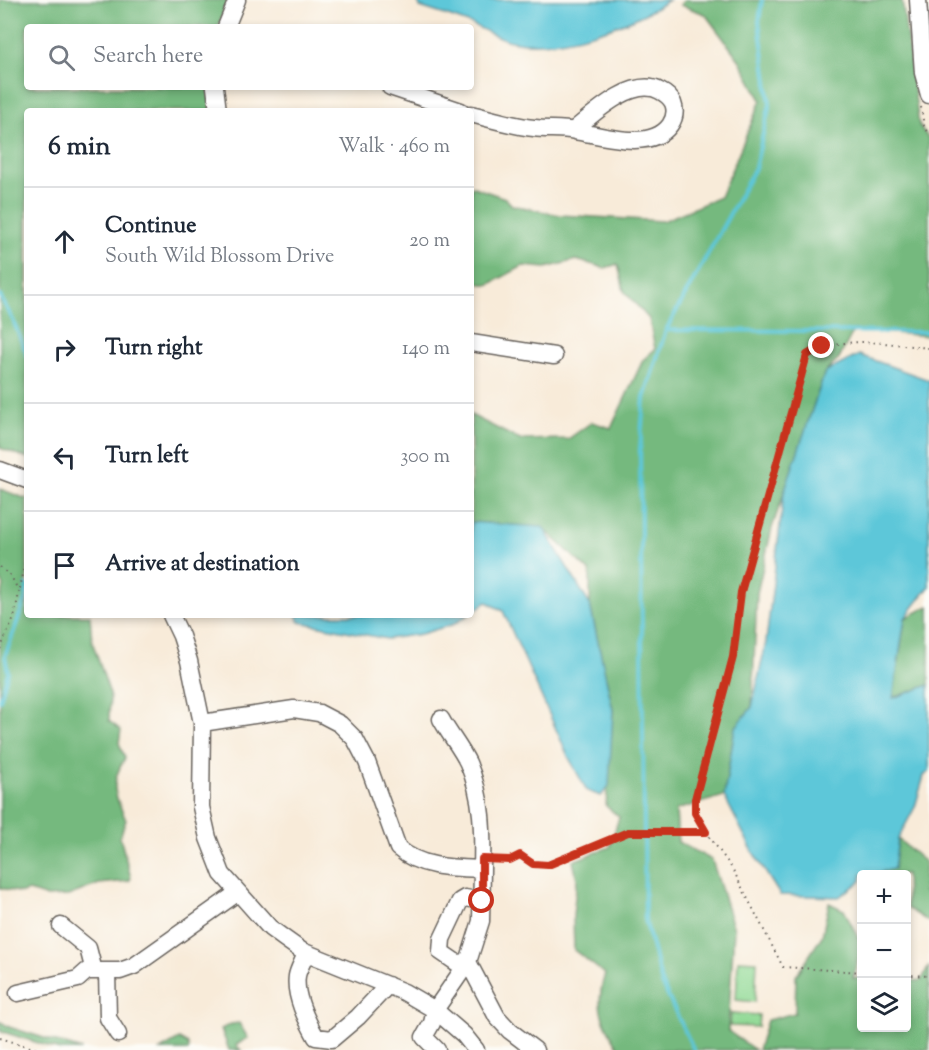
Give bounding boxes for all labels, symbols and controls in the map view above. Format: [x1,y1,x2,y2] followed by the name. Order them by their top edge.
[24,24,474,90] search box
[45,41,78,74] icon: search
[93,41,203,73] text: Search here
[48,129,111,166] text: 6 min
[338,133,450,162] text: Walk · 460 m
[105,211,196,243] text: Continue
[48,225,81,258] icon: ahead
[409,227,450,256] text: 20 m
[105,243,334,272] text: South Wild Blossom Drive
[808,332,834,358] route end
[48,333,81,366] icon: right
[105,333,202,365] text: Turn right
[402,335,450,364] text: 140 m
[48,441,81,474] icon: left
[105,441,188,473] text: Turn left
[400,443,450,472] text: 300 m
[48,549,81,582] icon: arrive
[105,549,300,581] text: Arrive at destination
[857,870,911,1032] map controls
[857,870,911,924] button: +
[468,887,494,913] route start
[857,924,911,978] button: −
[857,978,911,1032] button: layers

